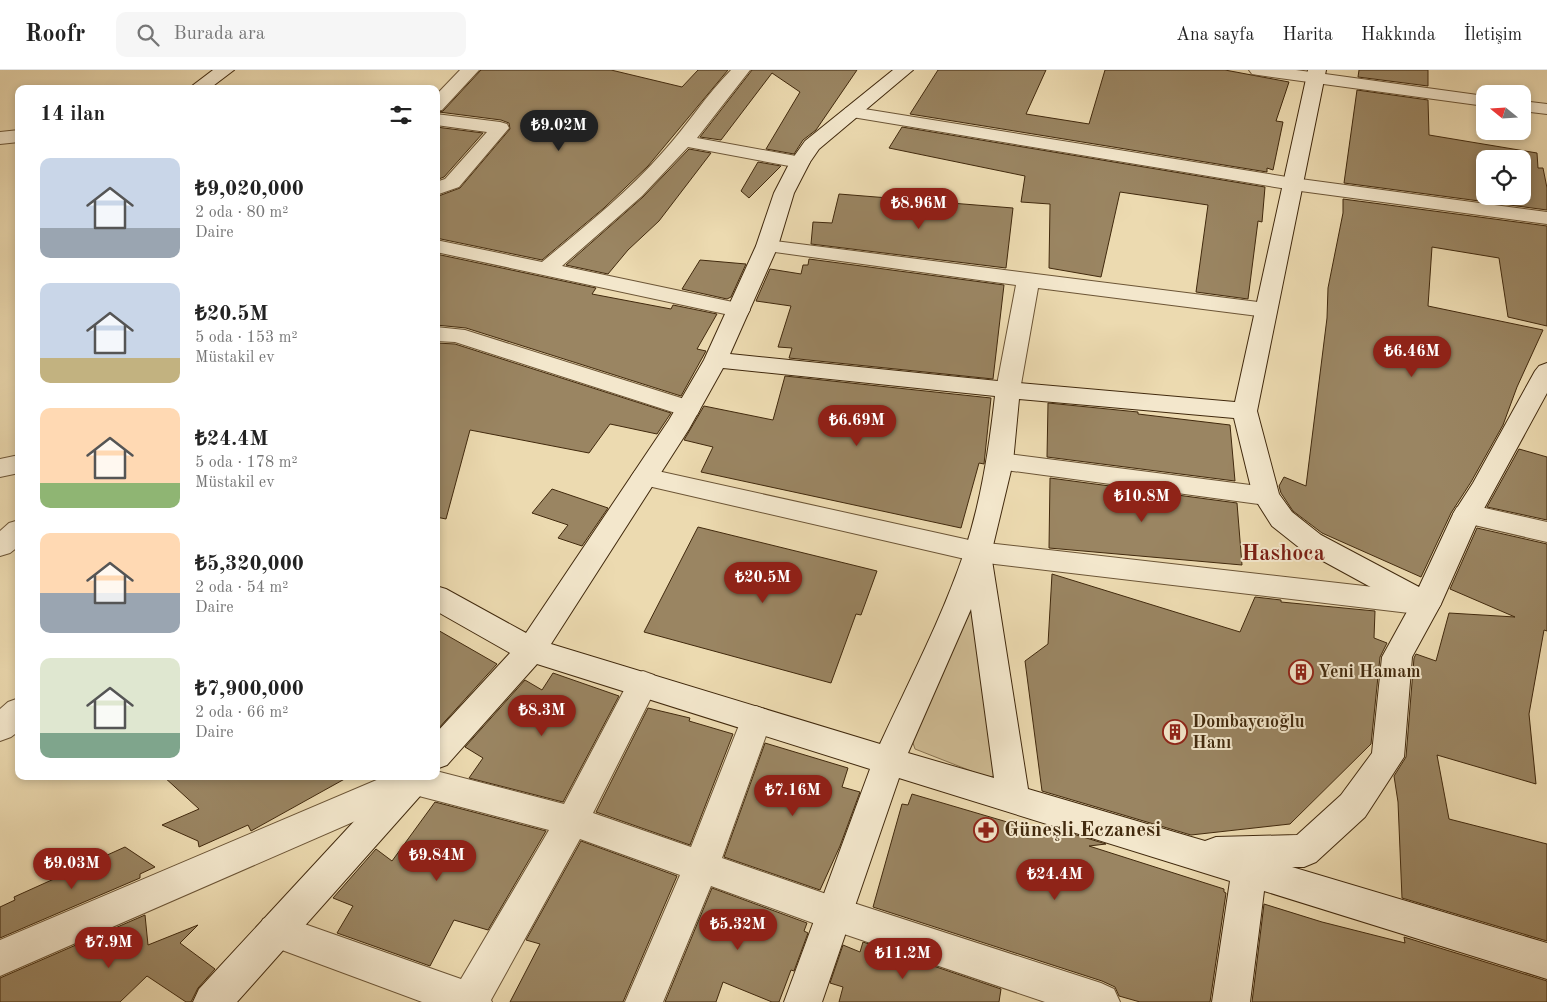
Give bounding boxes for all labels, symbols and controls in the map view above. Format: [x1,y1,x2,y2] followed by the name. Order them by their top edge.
[116,12,466,57] search box
[134,21,162,49] icon: search
[25,23,86,47] text: Roofr
[174,25,265,44] text: Burada ara
[1176,26,1254,44] text: Ana sayfa
[1282,26,1333,44] text: Harita
[1361,26,1436,44] text: Hakkında
[1464,26,1522,44] text: İletişim
[1476,85,1531,140] north arrow
[1476,85,1531,205] map controls
[387,101,415,129] icon: filters
[40,104,105,125] text: 14 ilan
[518,109,600,152] pin: ₺9.02M
[531,118,587,134] text: ₺9.02M
[1476,150,1531,205] button: locate
[80,178,140,238] icon: home
[195,179,304,200] text: ₺9,020,000
[878,188,960,230] pin: ₺8.96M
[891,196,947,212] text: ₺8.96M
[195,205,288,221] text: 2 oda · 80 m²
[195,225,234,241] text: Daire
[80,303,140,363] icon: home
[195,304,268,325] text: ₺20.5M
[195,330,298,346] text: 5 oda · 153 m²
[1371,336,1453,378] pin: ₺6.46M
[1384,344,1440,360] text: ₺6.46M
[195,350,275,366] text: Müstakil ev
[816,404,898,447] pin: ₺6.69M
[829,413,885,429] text: ₺6.69M
[80,428,140,488] icon: home
[195,429,268,450] text: ₺24.4M
[195,455,298,471] text: 5 oda · 178 m²
[195,475,275,491] text: Müstakil ev
[1101,480,1183,523] pin: ₺10.8M
[1114,489,1170,505] text: ₺10.8M
[1241,543,1325,565] district label: Hashoca
[80,553,140,613] icon: home
[195,554,304,575] text: ₺5,320,000
[722,562,804,604] pin: ₺20.5M
[735,570,791,586] text: ₺20.5M
[195,580,288,596] text: 2 oda · 54 m²
[195,600,234,616] text: Daire
[1288,659,1314,685] building icon: Yeni Hamam
[1318,663,1421,681] place label: Yeni Hamam
[80,678,140,738] icon: home
[195,679,304,700] text: ₺7,900,000
[507,694,577,737] pin: ₺8.3M
[519,703,565,719] text: ₺8.3M
[195,705,288,721] text: 2 oda · 66 m²
[1192,713,1305,752] place label: Dombaycıoğlu Hanı
[1162,719,1188,745] building icon: Dombaycıoğlu Hanı
[195,725,234,741] text: Daire
[752,774,834,817] pin: ₺7.16M
[765,783,821,799] text: ₺7.16M
[973,817,999,843] pharmacy icon: Güneşli Eczanesi
[1004,820,1161,841] place label: Güneşli Eczanesi
[396,840,478,882] pin: ₺9.84M
[31,848,113,890] pin: ₺9.03M
[409,848,465,864] text: ₺9.84M
[44,856,100,872] text: ₺9.03M
[1014,858,1096,901] pin: ₺24.4M
[1027,867,1083,883] text: ₺24.4M
[697,908,779,951] pin: ₺5.32M
[710,917,766,933] text: ₺5.32M
[74,926,144,969] pin: ₺7.9M
[86,935,132,951] text: ₺7.9M
[862,938,944,980] pin: ₺11.2M
[875,946,931,962] text: ₺11.2M

